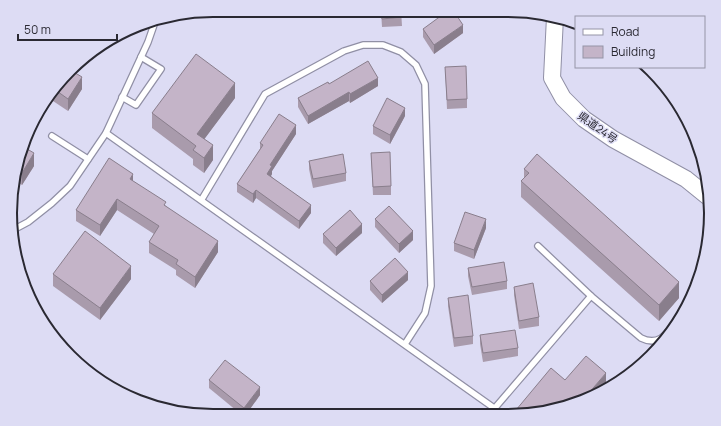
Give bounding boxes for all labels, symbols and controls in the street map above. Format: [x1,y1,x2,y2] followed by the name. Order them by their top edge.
[18,16,117,42] scale bar
[575,16,705,68] legend
[24,21,51,38] text: 50 m
[611,23,639,40] text: Road
[611,43,655,60] text: Building
[575,108,621,146] street label: 県道24号

